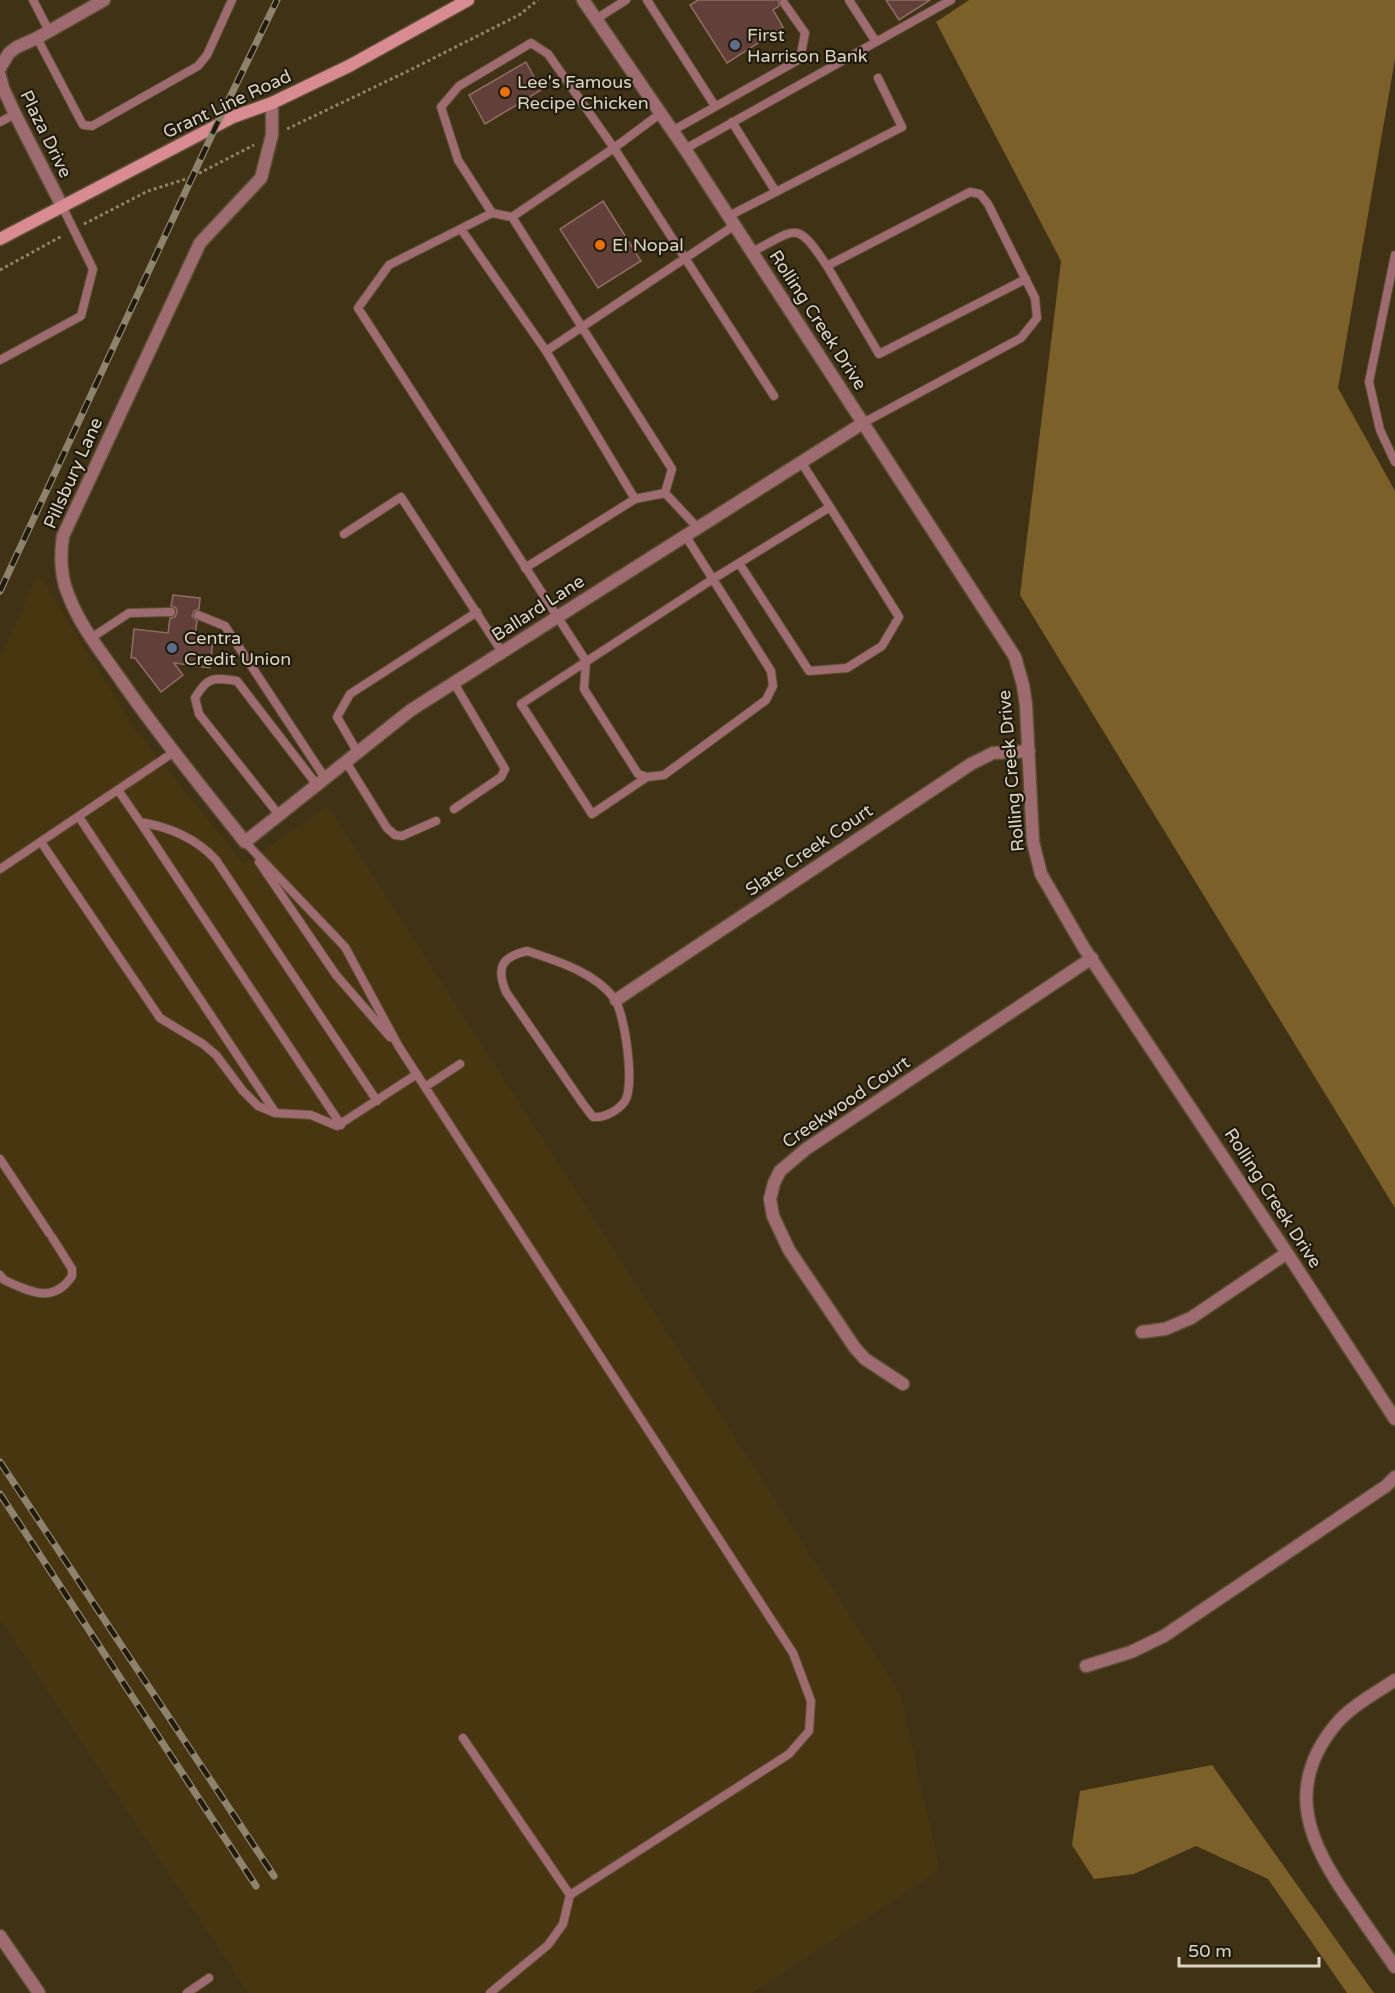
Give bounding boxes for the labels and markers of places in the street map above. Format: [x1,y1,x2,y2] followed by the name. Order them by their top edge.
[747,24,868,67] place label: First Harrison Bank
[728,38,742,52] marker: First Harrison Bank
[517,71,649,114] place label: Lee's Famous Recipe Chicken
[498,85,512,99] marker: Lee's Famous Recipe Chicken
[612,234,684,256] place label: El Nopal
[593,238,607,252] marker: El Nopal
[184,627,291,670] place label: Centra Credit Union
[165,641,179,655] marker: Centra Credit Union

